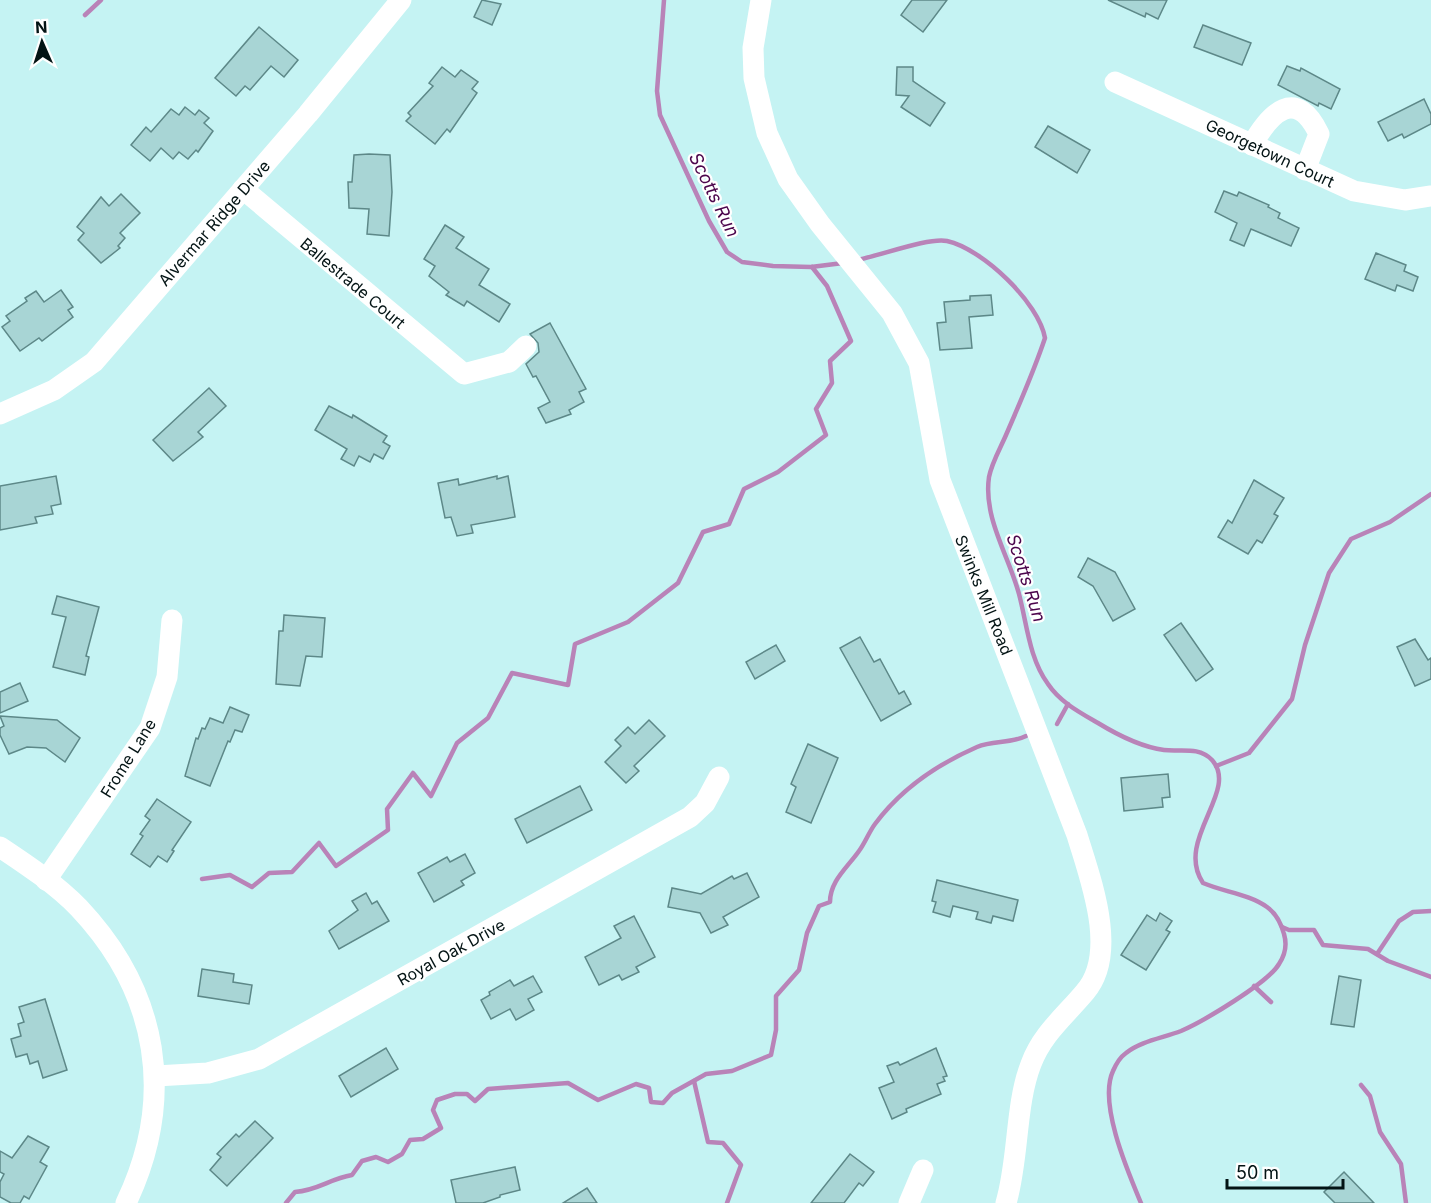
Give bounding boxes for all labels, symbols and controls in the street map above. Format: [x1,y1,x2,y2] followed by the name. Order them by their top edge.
[12,12,72,72] north arrow
[35,17,48,37] text: N
[1203,114,1337,192] street label: Georgetown Court
[685,149,744,240] water label: Scotts Run
[154,156,274,290] street label: Alvermar Ridge Drive
[296,233,410,333] street label: Ballestrade Court
[1002,531,1051,624] water label: Scotts Run
[951,532,1017,658] street label: Swinks Mill Road
[96,715,160,801] street label: Frome Lane
[394,914,508,990] street label: Royal Oak Drive
[1227,1152,1342,1190] scale bar
[1236,1162,1279,1183] text: 50 m

